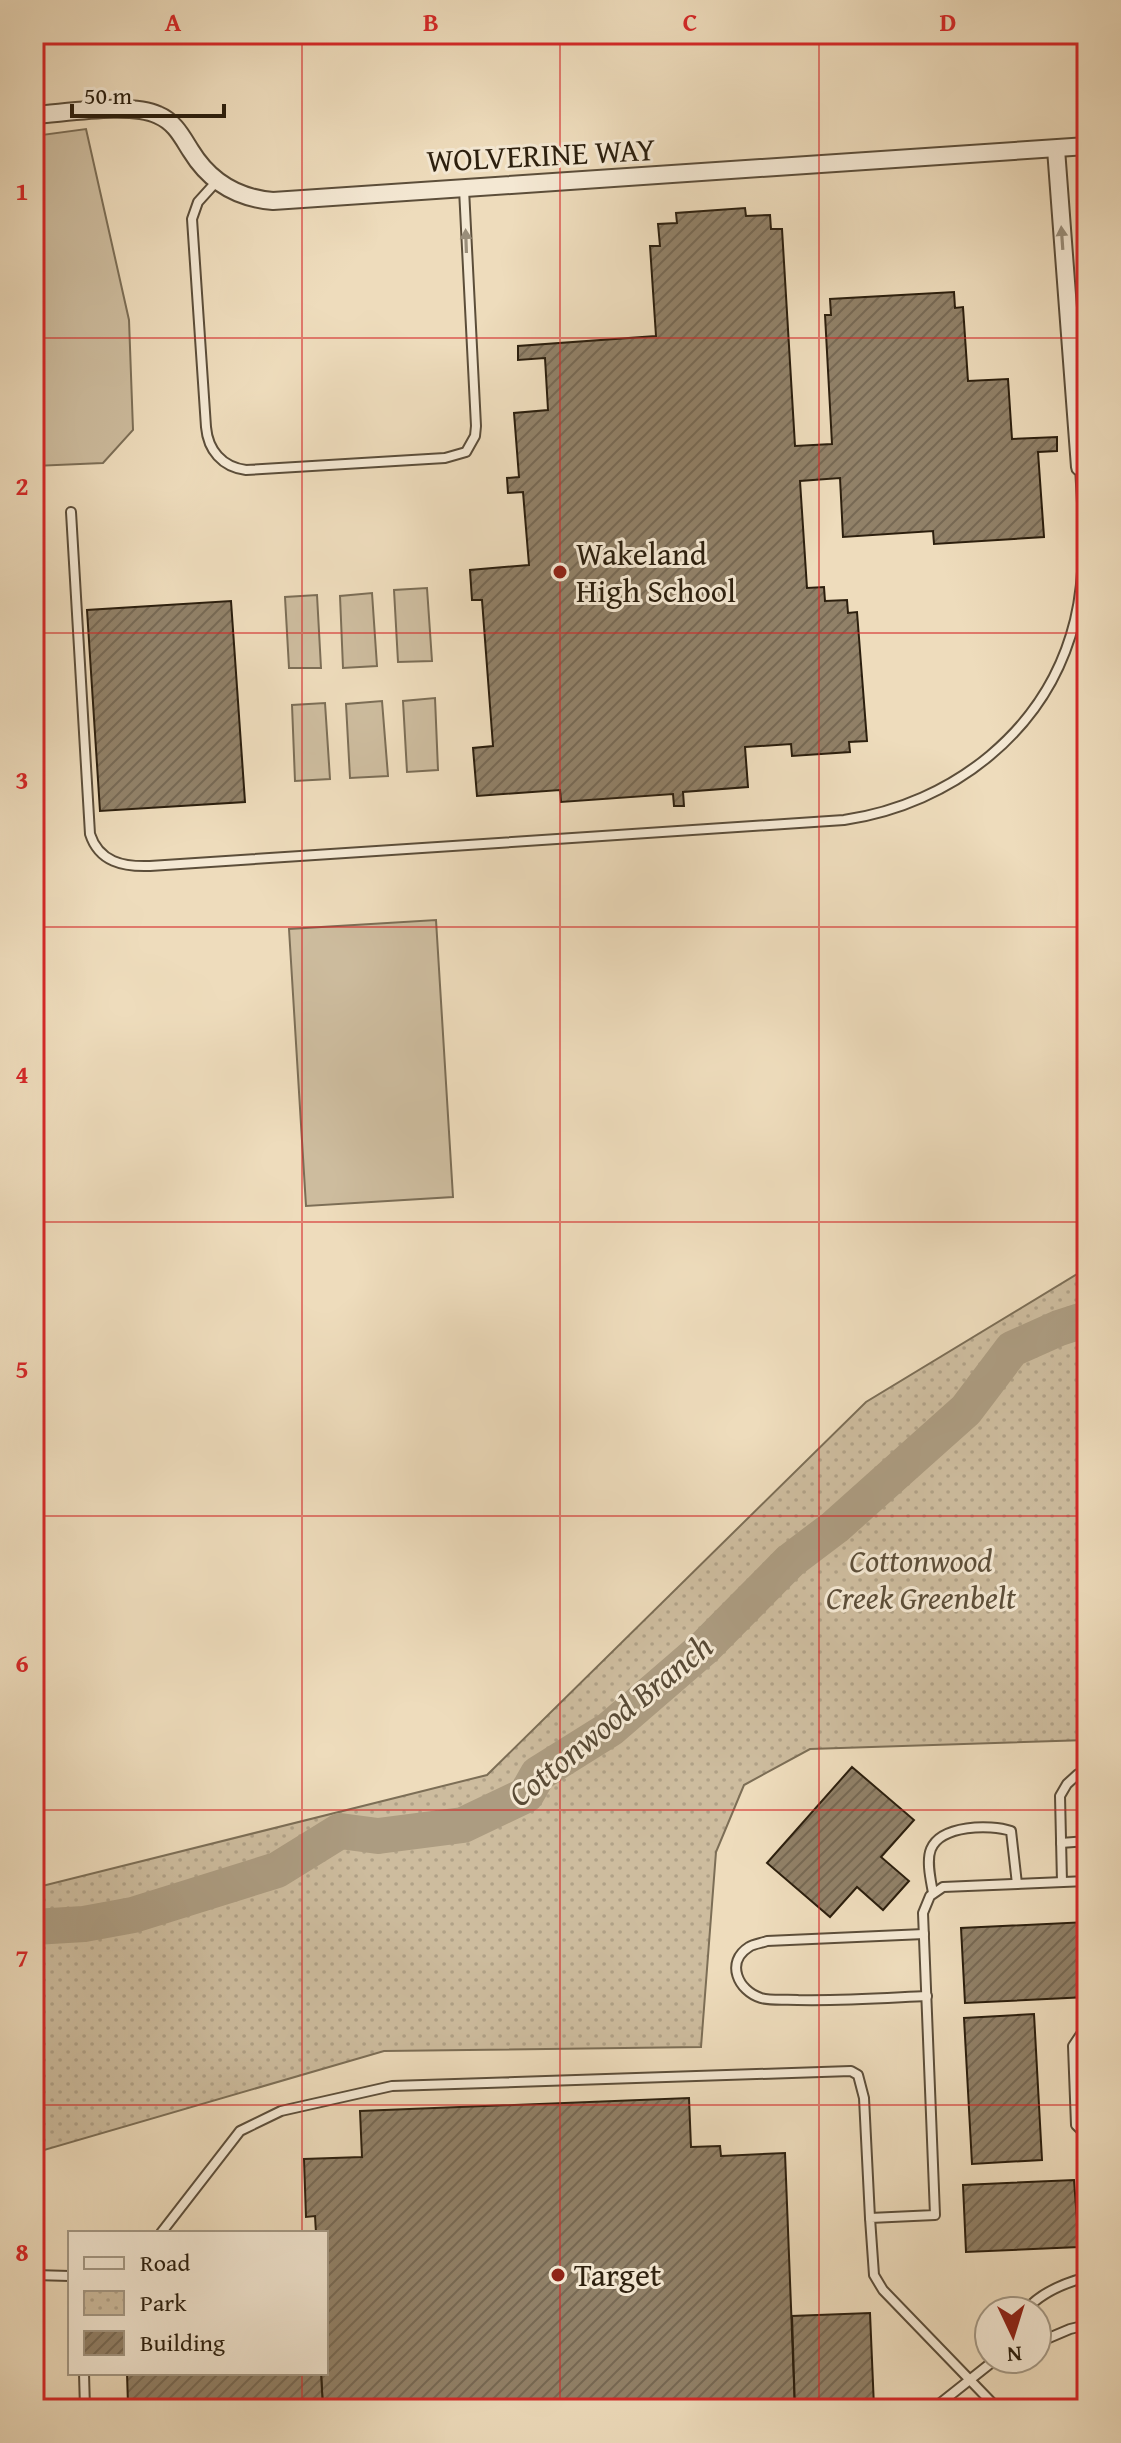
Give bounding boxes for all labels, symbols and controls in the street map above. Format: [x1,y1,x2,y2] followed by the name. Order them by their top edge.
[165,2,182,41] text: A
[423,2,439,41] text: B
[683,2,697,41] text: C
[940,2,956,41] text: D
[72,68,224,118] scale bar
[84,78,132,113] text: 50 m
[425,125,656,184] street label: WOLVERINE WAY
[15,171,29,210] text: 1
[1055,225,1068,250] one-way arrow
[460,228,473,253] one-way arrow
[15,466,29,505] text: 2
[576,530,736,614] place label: Wakeland High School
[551,563,569,581] marker: Wakeland High School
[15,760,29,799] text: 3
[15,1054,29,1093] text: 4
[15,1349,29,1388] text: 5
[826,1537,1017,1621] park label: Cottonwood Creek Greenbelt
[497,1622,723,1818] water label: Cottonwood Branch
[15,1643,29,1682] text: 6
[15,1938,29,1977] text: 7
[68,2231,328,2375] legend
[15,2232,29,2271] text: 8
[140,2245,190,2280] text: Road
[574,2251,661,2298] place label: Target
[549,2266,567,2284] marker: Target
[140,2285,187,2320] text: Park
[973,2295,1053,2375] north arrow
[140,2325,225,2360] text: Building
[1006,2338,1023,2371] text: N

